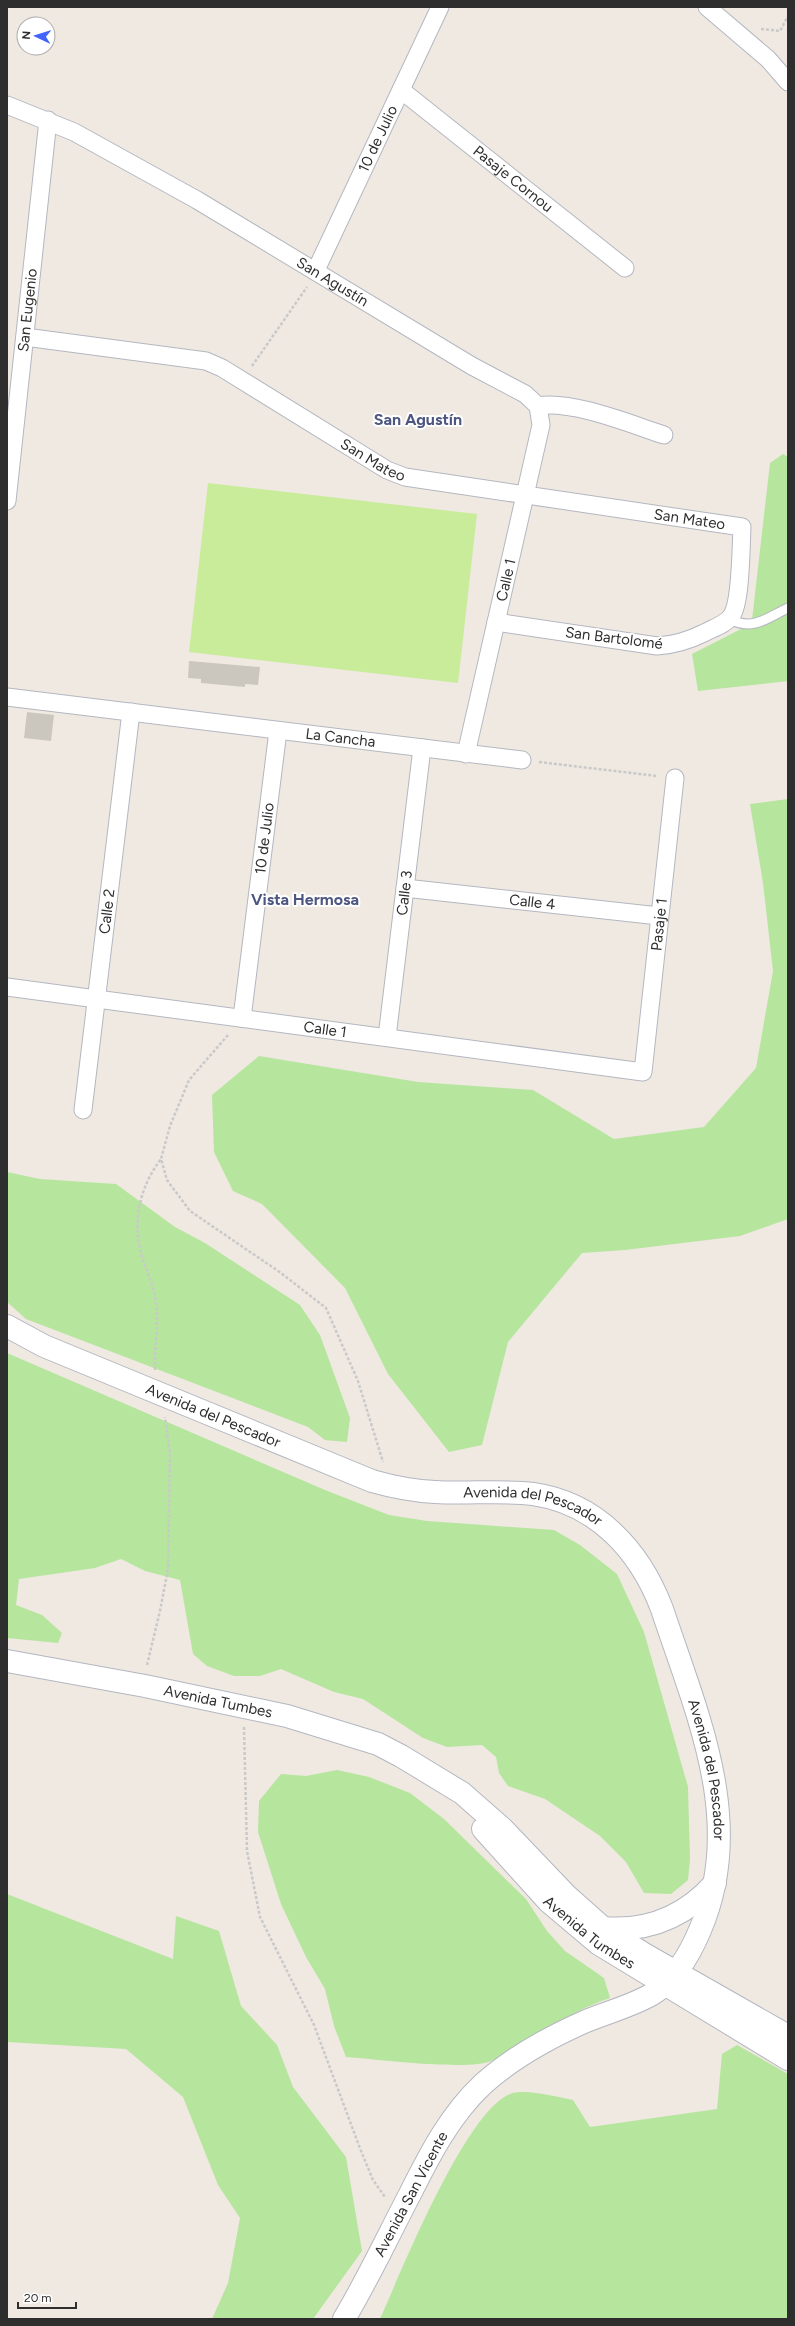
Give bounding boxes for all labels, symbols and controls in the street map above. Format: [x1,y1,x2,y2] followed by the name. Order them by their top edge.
[16,16,56,56] north arrow
[20,31,33,40] text: N
[354,102,401,175] street label: 10 de Julio
[469,142,556,216] street label: Pasaje Cornou
[293,253,372,310] street label: San Agustín
[14,267,41,353] street label: San Eugenio
[374,410,462,429] district label: San Agustín
[337,434,408,485] street label: San Mateo
[653,505,727,533] street label: San Mateo
[492,557,520,603] street label: Calle 1
[564,623,664,653] street label: San Bartolomé
[305,725,376,751] street label: La Cancha
[251,801,278,875] street label: 10 de Julio
[393,870,416,917] street label: Calle 3
[95,888,119,935] street label: Calle 2
[251,890,359,909] district label: Vista Hermosa
[508,891,556,914] street label: Calle 4
[647,897,671,952] street label: Pasaje 1
[303,1018,348,1041] street label: Calle 1
[143,1380,283,1451] street label: Avenida del Pescador
[463,1483,606,1530] street label: Avenida del Pescador
[162,1681,274,1722] street label: Avenida Tumbes
[684,1697,728,1840] street label: Avenida del Pescador
[540,1892,638,1973] street label: Avenida Tumbes
[370,2128,452,2260] street label: Avenida San Vicente
[18,2284,76,2310] scale bar
[24,2291,52,2305] text: 20 m

